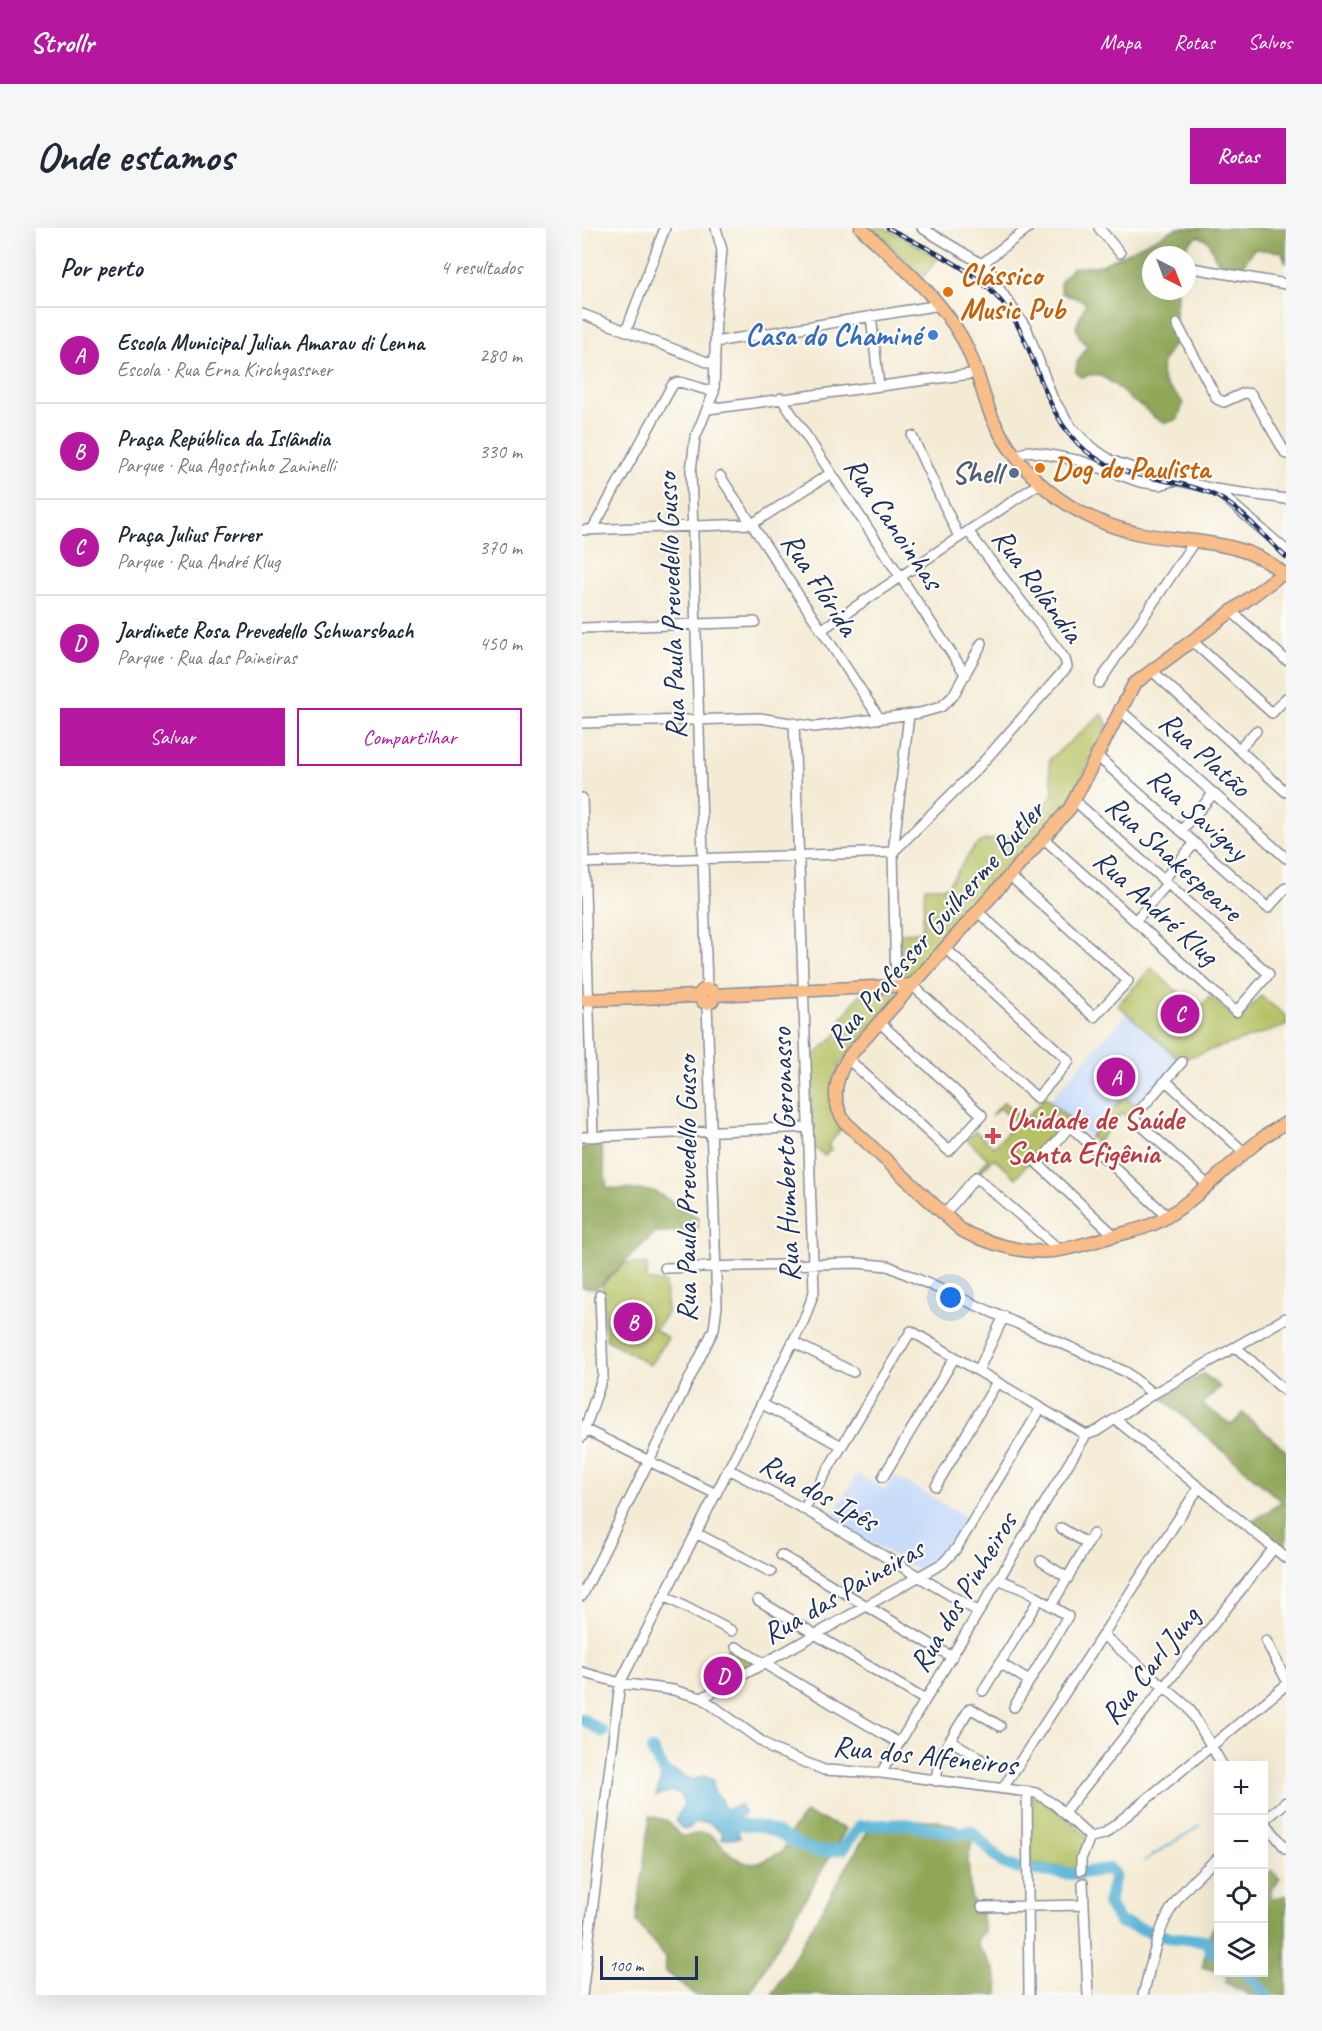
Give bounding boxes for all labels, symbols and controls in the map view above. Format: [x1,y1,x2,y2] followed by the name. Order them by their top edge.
[30,25,94,60] text: Strollr
[1100,29,1141,55] text: Mapa
[1174,29,1215,55] text: Rotas
[1248,29,1292,55] text: Salvos
[1190,128,1286,184] button: Rotas
[36,130,233,183] text: Onde estamos
[1142,246,1196,300] north arrow
[60,251,142,284] text: Por perto
[440,255,522,280] text: 4 resultados
[960,256,1067,328] place label: Clássico Music Pub
[941,285,955,299] marker: Clássico Music Pub
[745,316,925,354] place label: Casa do Chaminé
[926,328,940,342] marker: Casa do Chaminé
[117,329,424,357] text: Escola Municipal Julian Amarau di Lenna
[74,343,85,368] text: A
[479,343,522,368] text: 280 m
[117,357,332,382] text: Escola · Rua Erna Kirchgassner
[117,425,330,453] text: Praça República da Islândia
[74,439,85,464] text: B
[479,439,522,464] text: 330 m
[836,449,954,599] street label: Rua Canoinhas
[1052,449,1212,487] place label: Dog do Paulista
[117,453,335,478] text: Parque · Rua Agostinho Zaninelli
[952,454,1008,492] place label: Shell
[1033,461,1047,475] marker: Dog do Paulista
[1007,466,1021,480] marker: Shell
[647,469,695,740] street label: Rua Paula Prevedello Gusso
[984,520,1093,651] street label: Rua Rolândia
[117,521,261,549] text: Praça Julius Forrer
[773,525,868,644] street label: Rua Flórida
[75,535,84,560] text: C
[479,535,522,560] text: 370 m
[117,549,280,574] text: Parque · Rua André Klug
[117,617,413,645] text: Jardinete Rosa Prevedello Schwarsbach
[74,631,85,656] text: D
[479,631,522,656] text: 450 m
[117,645,297,670] text: Parque · Rua das Paineiras
[1151,703,1260,806] street label: Rua Platão
[60,708,285,766] button: Salvar
[297,708,522,766] button: Compartilhar
[1140,759,1258,871] street label: Rua Savigny
[1098,787,1252,931] street label: Rua Shakespeare
[817,791,1054,1055] street label: Rua Professor Guilherme Butler
[1085,841,1228,975] street label: Rua André Klug
[1160,992,1200,1036] pin: C
[762,1026,808,1283] street label: Rua Humberto Geronasso
[667,1052,705,1322] street label: Rua Paula Prevedello Gusso
[1096,1054,1136,1100] pin: A
[1006,1100,1186,1172] place label: Unidade de Saúde Santa Efigênia
[984,1127,1002,1145] marker: Unidade de Saúde Santa Efigênia
[936,1283,965,1312] your location
[614,1300,652,1344] pin: B
[753,1444,887,1541] street label: Rua dos Ipês
[900,1503,1027,1679] street label: Rua dos Pinheiros
[755,1528,933,1653] street label: Rua das Paineiras
[1092,1597,1209,1732] street label: Rua Carl Jung
[704,1654,742,1698] pin: D
[831,1726,1022,1784] street label: Rua dos Alfeneiros
[1214,1761,1268,1977] map controls
[1214,1761,1268,1815] button: +
[1214,1815,1268,1869] button: −
[1214,1869,1268,1923] button: locate
[1214,1923,1268,1977] button: layers
[600,1953,698,1980] scale bar
[609,1956,643,1976] text: 100 m

